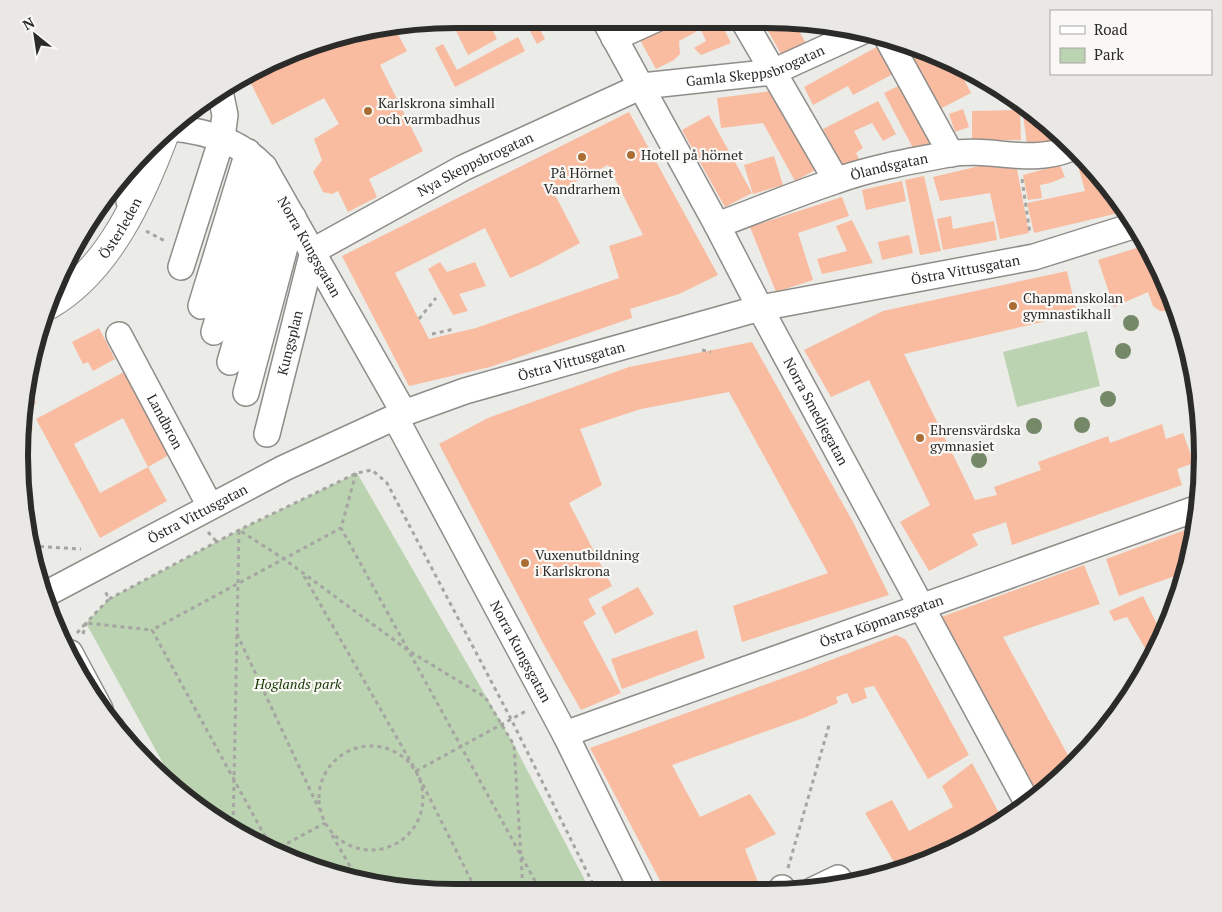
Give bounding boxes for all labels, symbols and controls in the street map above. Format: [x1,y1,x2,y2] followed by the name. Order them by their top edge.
[10,10,60,60] north arrow
[1050,10,1212,75] legend
[19,12,38,34] text: N
[1094,19,1127,39] text: Road
[685,40,828,90] street label: Gamla Skeppsbrogatan
[1094,44,1124,64] text: Park
[378,93,495,128] place label: Karlskrona simhall och varmbadhus
[362,105,374,117] marker: Karlskrona simhall och varmbadhus
[413,127,537,201] street label: Nya Skeppsbrogatan
[641,145,744,164] place label: Hotell på hörnet
[848,148,930,184] street label: Ölandsgatan
[625,149,637,161] marker: Hotell på hörnet
[576,151,588,163] marker: På Hörnet Vandrarhem
[544,163,620,198] place label: På Hörnet Vandrarhem
[274,193,346,301] street label: Norra Kungsgatan
[94,194,146,262] street label: Österleden
[909,250,1022,289] street label: Östra Vittusgatan
[1023,288,1124,323] place label: Chapmanskolan gymnastikhall
[1007,300,1019,312] marker: Chapmanskolan gymnastikhall
[272,308,307,377] street label: Kungsplan
[515,336,628,385] street label: Östra Vittusgatan
[779,354,853,469] street label: Norra Smedjegatan
[143,390,188,453] street label: Landbron
[930,420,1021,455] place label: Ehrensvärdska gymnasiet
[914,432,926,444] marker: Ehrensvärdska gymnasiet
[144,479,251,547] street label: Östra Vittusgatan
[535,545,640,580] place label: Vuxenutbildning i Karlskrona
[519,557,531,569] marker: Vuxenutbildning i Karlskrona
[817,589,946,651] street label: Östra Köpmansgatan
[486,597,557,706] street label: Norra Kungsgatan
[253,674,342,693] park label: Hoglands park

